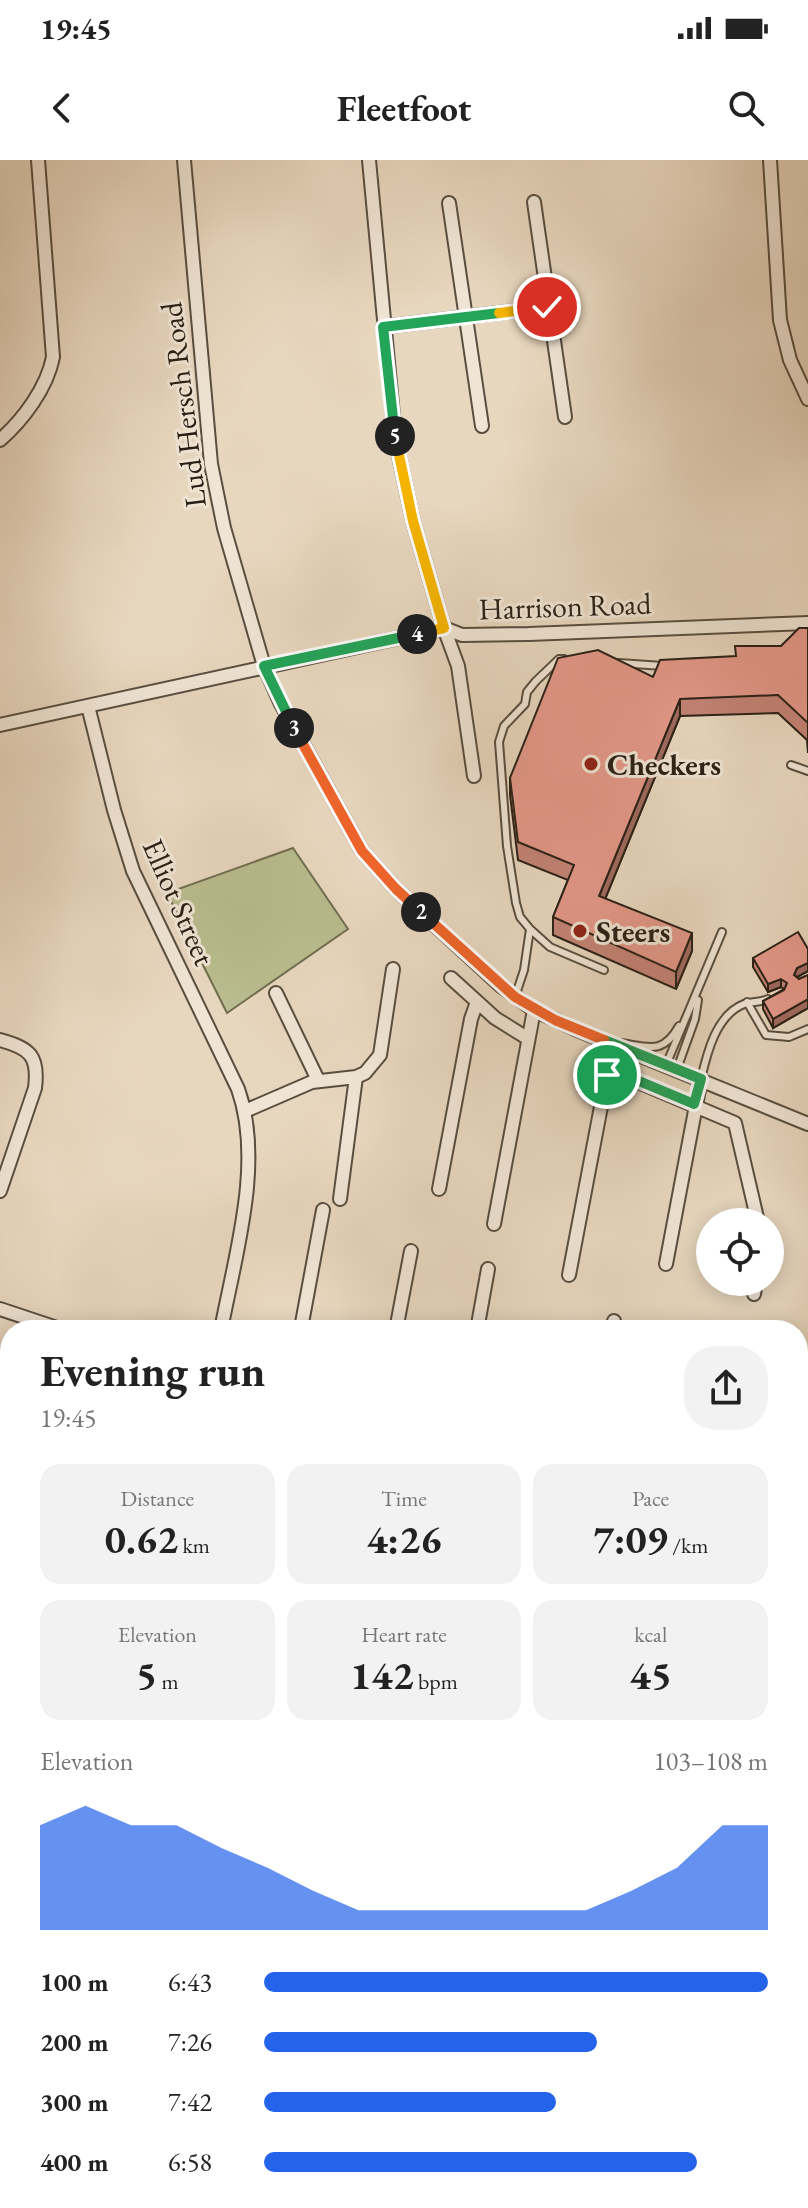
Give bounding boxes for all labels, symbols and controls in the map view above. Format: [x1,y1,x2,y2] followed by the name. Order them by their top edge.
[40,9,112,48] text: 19:45
[337,85,471,132] text: Fleetfoot
[40,86,84,130] icon: back
[724,86,768,130] icon: search
[513,273,581,341] pin
[525,285,569,329] icon: check
[151,299,215,510] street label: Lud Hersch Road
[375,416,415,456] pin: 5
[389,421,401,450] text: 5
[478,583,653,629] street label: Harrison Road
[397,614,437,654] pin: 4
[411,619,423,648] text: 4
[274,708,314,748] pin: 3
[288,713,300,742] text: 3
[607,745,721,784] place label: Checkers
[582,755,600,773] marker: Checkers
[134,832,224,972] street label: Elliot Street
[401,892,441,932] pin: 2
[415,897,427,926] text: 2
[596,912,670,951] place label: Steers
[571,922,589,940] marker: Steers
[573,1041,641,1109] pin
[585,1053,629,1097] icon: arrive
[696,1208,784,1296] map controls
[696,1208,784,1296] button: locate
[40,1342,265,1399] text: Evening run
[684,1346,768,1430] button: share
[40,1401,96,1435] text: 19:45
[121,1484,194,1513] text: Distance
[381,1484,427,1513] text: Time
[632,1484,669,1513] text: Pace
[105,1513,178,1565] text: 0.62
[367,1513,441,1565] text: 4:26
[593,1513,668,1565] text: 7:09
[178,1531,210,1560] text: km
[668,1531,708,1560] text: /km
[118,1620,197,1649] text: Elevation
[361,1620,447,1649] text: Heart rate
[634,1620,667,1649] text: kcal
[136,1649,157,1701] text: 5
[350,1649,414,1701] text: 142
[630,1649,672,1701] text: 45
[157,1667,179,1696] text: m
[414,1667,458,1696] text: bpm
[40,1744,134,1778] text: Elevation
[653,1744,768,1778] text: 103–108 m
[40,1965,108,1999] text: 100 m
[168,1965,212,1999] text: 6:43
[40,2025,108,2059] text: 200 m
[168,2025,212,2059] text: 7:26
[40,2085,108,2119] text: 300 m
[168,2085,212,2119] text: 7:42
[40,2145,108,2179] text: 400 m
[168,2145,212,2179] text: 6:58

